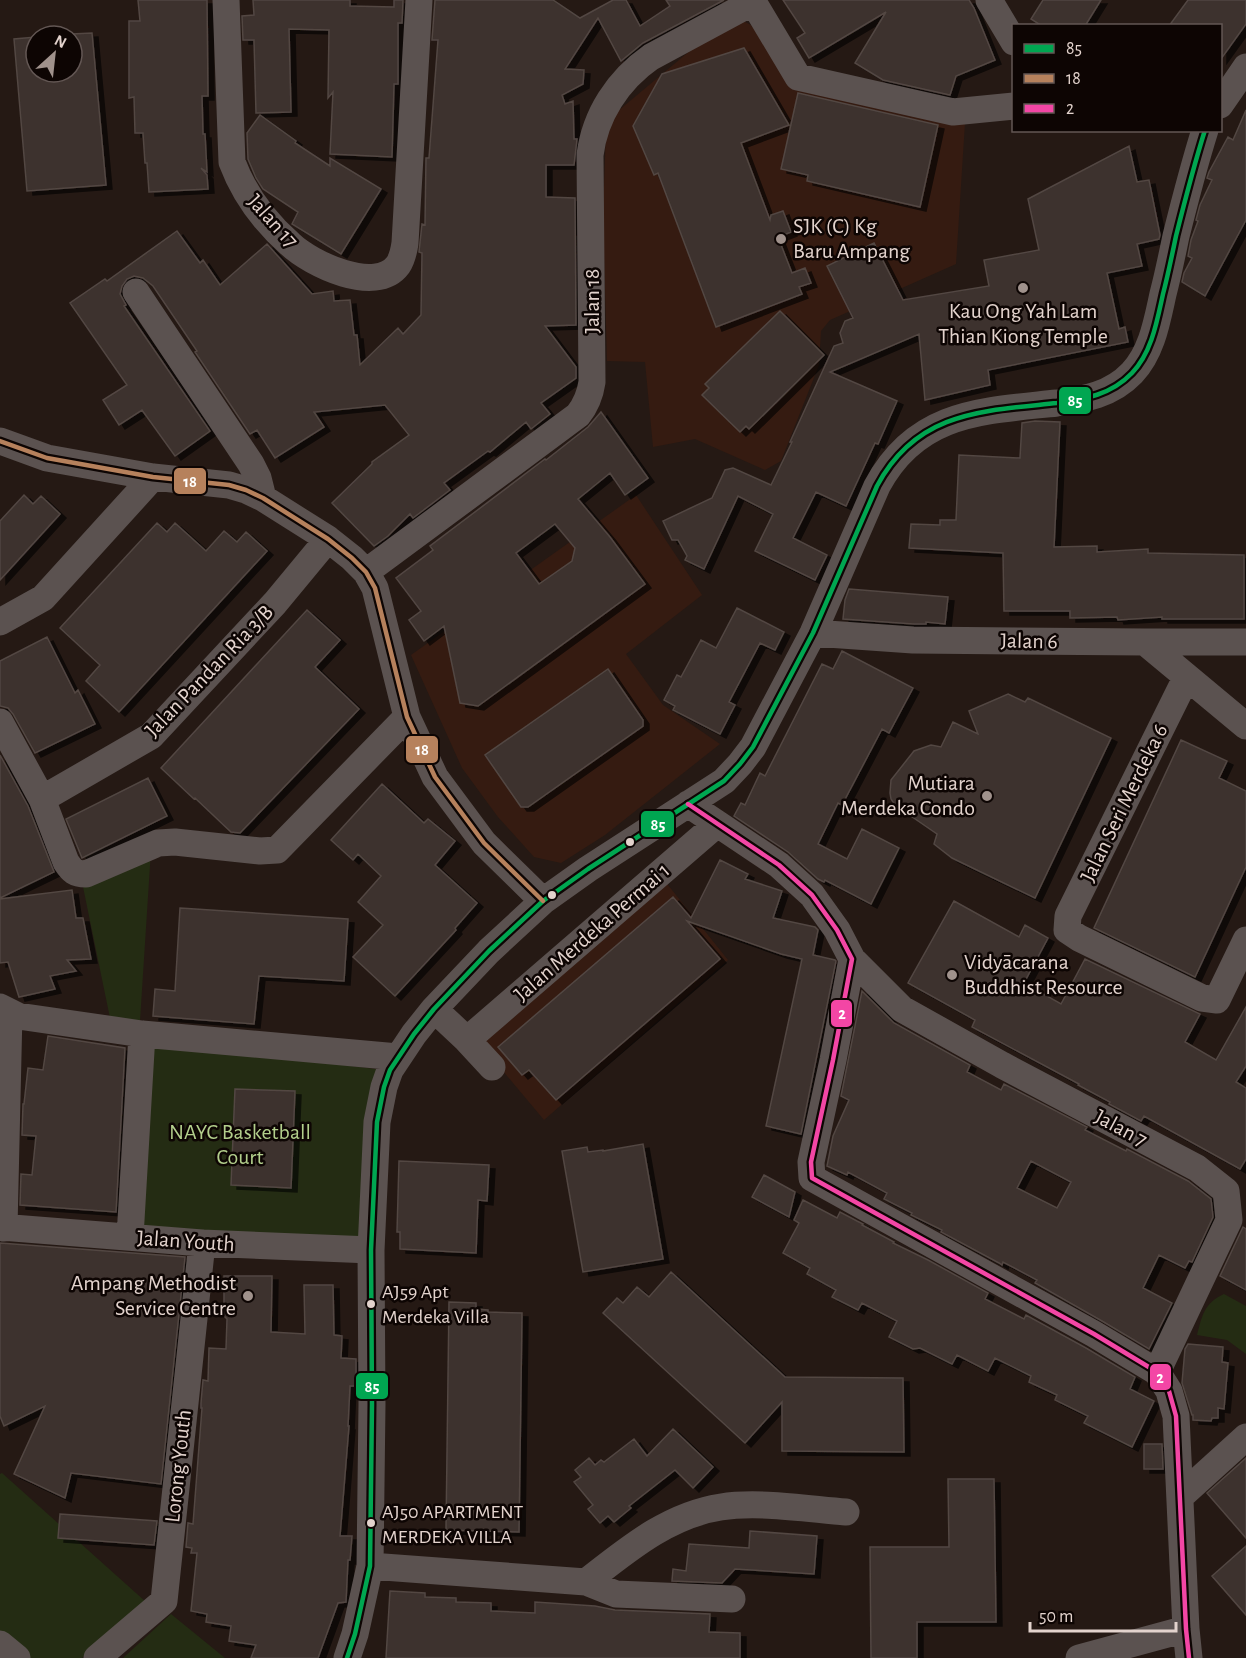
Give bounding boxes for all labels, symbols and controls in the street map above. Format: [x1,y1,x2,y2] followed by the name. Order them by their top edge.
[24,24,84,84] north arrow
[1012,24,1222,132] legend
[52,32,69,51] text: N
[1066,40,1082,58] text: 85
[1066,70,1081,88] text: 18
[1066,100,1074,118] text: 2
[244,190,302,252] street label: Jalan 17
[793,215,910,262] place label: SJK (C) Kg Baru Ampang
[774,232,788,246] marker: SJK (C) Kg Baru Ampang
[581,269,603,333] street label: Jalan 18
[1016,281,1030,295] marker: Kau Ong Yah Lam Thian Kiong Temple
[938,300,1108,347] place label: Kau Ong Yah Lam Thian Kiong Temple
[1058,386,1092,415] line badge: 85
[1068,393,1082,409] text: 85
[173,467,207,495] line badge: 18
[183,474,197,490] text: 18
[141,601,277,741] street label: Jalan Pandan Ria 3/B
[1000,630,1058,652] street label: Jalan 6
[1076,721,1172,885] street label: Jalan Seri Merdeka 6
[405,735,439,764] line badge: 18
[415,742,429,758] text: 18
[841,772,975,819] place label: Mutiara Merdeka Condo
[980,789,994,803] marker: Mutiara Merdeka Condo
[640,810,675,838] line badge: 85
[651,817,665,833] text: 85
[624,836,636,848] unlabelled marker
[510,859,674,1005] street label: Jalan Merdeka Permai 1
[546,889,558,901] unlabelled marker
[964,951,1123,998] place label: Vidyācaraṇa Buddhist Resource
[945,968,959,982] marker: Vidyācaraṇa Buddhist Resource
[830,999,853,1028] line badge: 2
[838,1006,846,1022] text: 2
[1091,1105,1151,1151] street label: Jalan 7
[169,1121,311,1168] park label: NAYC Basketball Court
[137,1227,235,1255] street label: Jalan Youth
[71,1272,236,1319] place label: Ampang Methodist Service Centre
[382,1282,489,1327] place label: AJ59 Apt Merdeka Villa
[241,1289,255,1303] marker: Ampang Methodist Service Centre
[365,1298,377,1310] marker: AJ59 Apt Merdeka Villa
[1149,1363,1172,1391] line badge: 2
[1156,1370,1164,1386] text: 2
[355,1372,389,1400] line badge: 85
[365,1379,379,1395] text: 85
[161,1408,195,1524] street label: Lorong Youth
[382,1502,523,1547] place label: AJ50 APARTMENT MERDEKA VILLA
[365,1517,377,1529] marker: AJ50 APARTMENT MERDEKA VILLA
[1030,1595,1176,1633] scale bar
[1039,1608,1073,1626] text: 50 m

